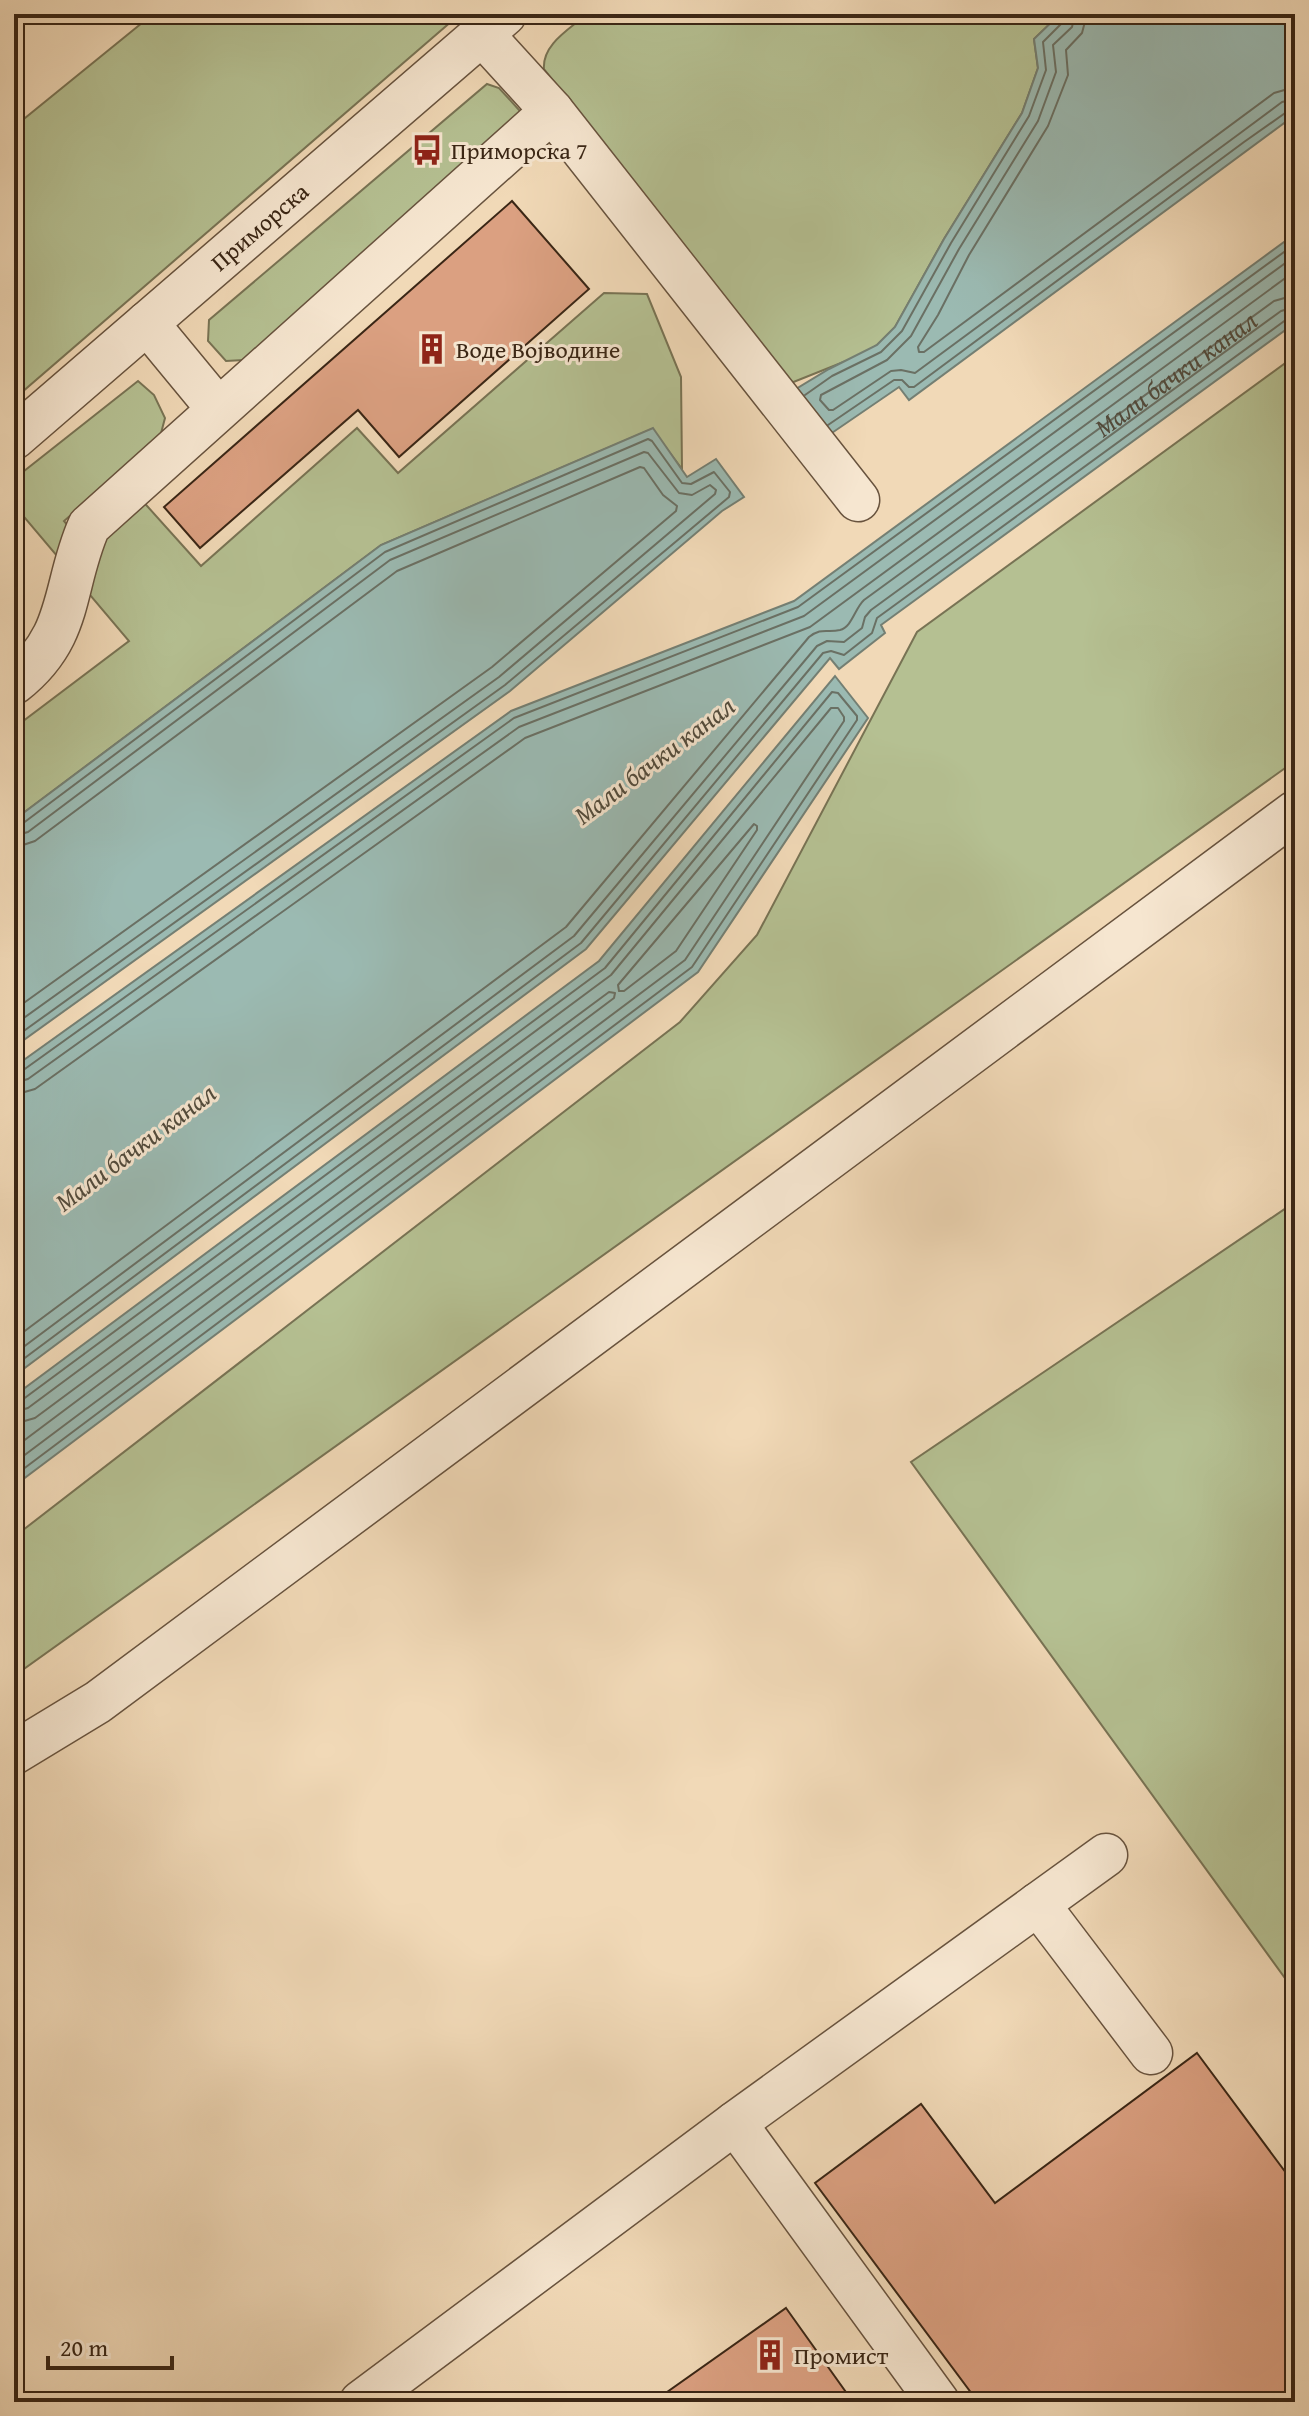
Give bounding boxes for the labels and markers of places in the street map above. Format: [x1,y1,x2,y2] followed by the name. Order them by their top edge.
[410,133,444,167] bus stop icon: Приморска 7
[451,133,588,168] place label: Приморска 7
[415,332,449,366] building icon: Воде Војводине
[456,332,620,367] place label: Воде Војводине
[753,2338,787,2372] building icon: Промист
[794,2338,889,2373] place label: Промист

